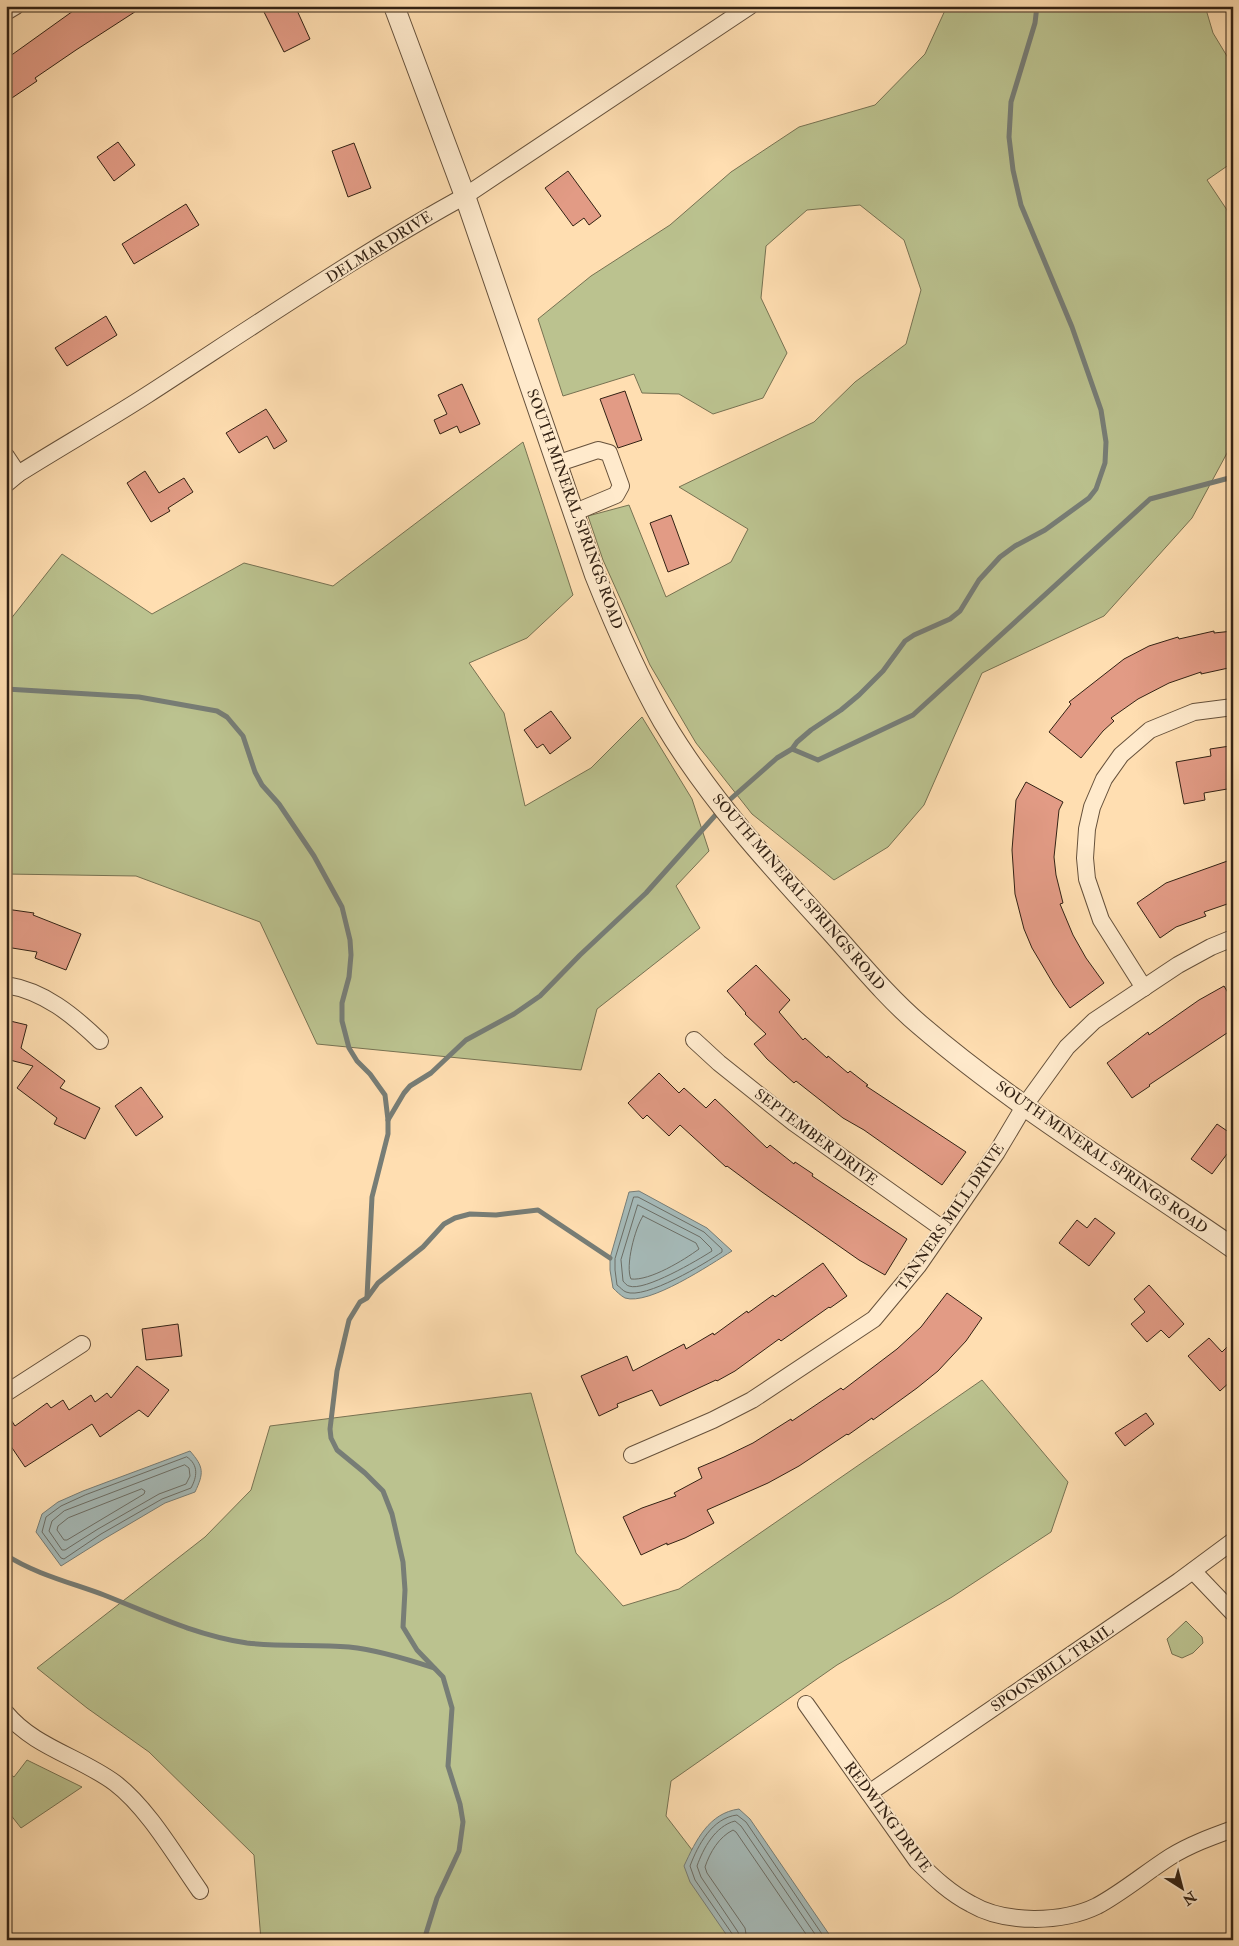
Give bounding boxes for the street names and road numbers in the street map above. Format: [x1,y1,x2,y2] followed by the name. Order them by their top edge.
[323,207,436,288] street label: DELMAR DRIVE
[522,387,627,632] street label: SOUTH MINERAL SPRINGS ROAD
[708,790,889,994] street label: SOUTH MINERAL SPRINGS ROAD
[992,1077,1211,1238] street label: SOUTH MINERAL SPRINGS ROAD
[750,1085,881,1190] street label: SEPTEMBER DRIVE
[892,1140,1009,1295] street label: TANNERS MILL DRIVE
[987,1620,1117,1717] street label: SPOONBILL TRAIL
[840,1758,936,1877] street label: REDWING DRIVE

